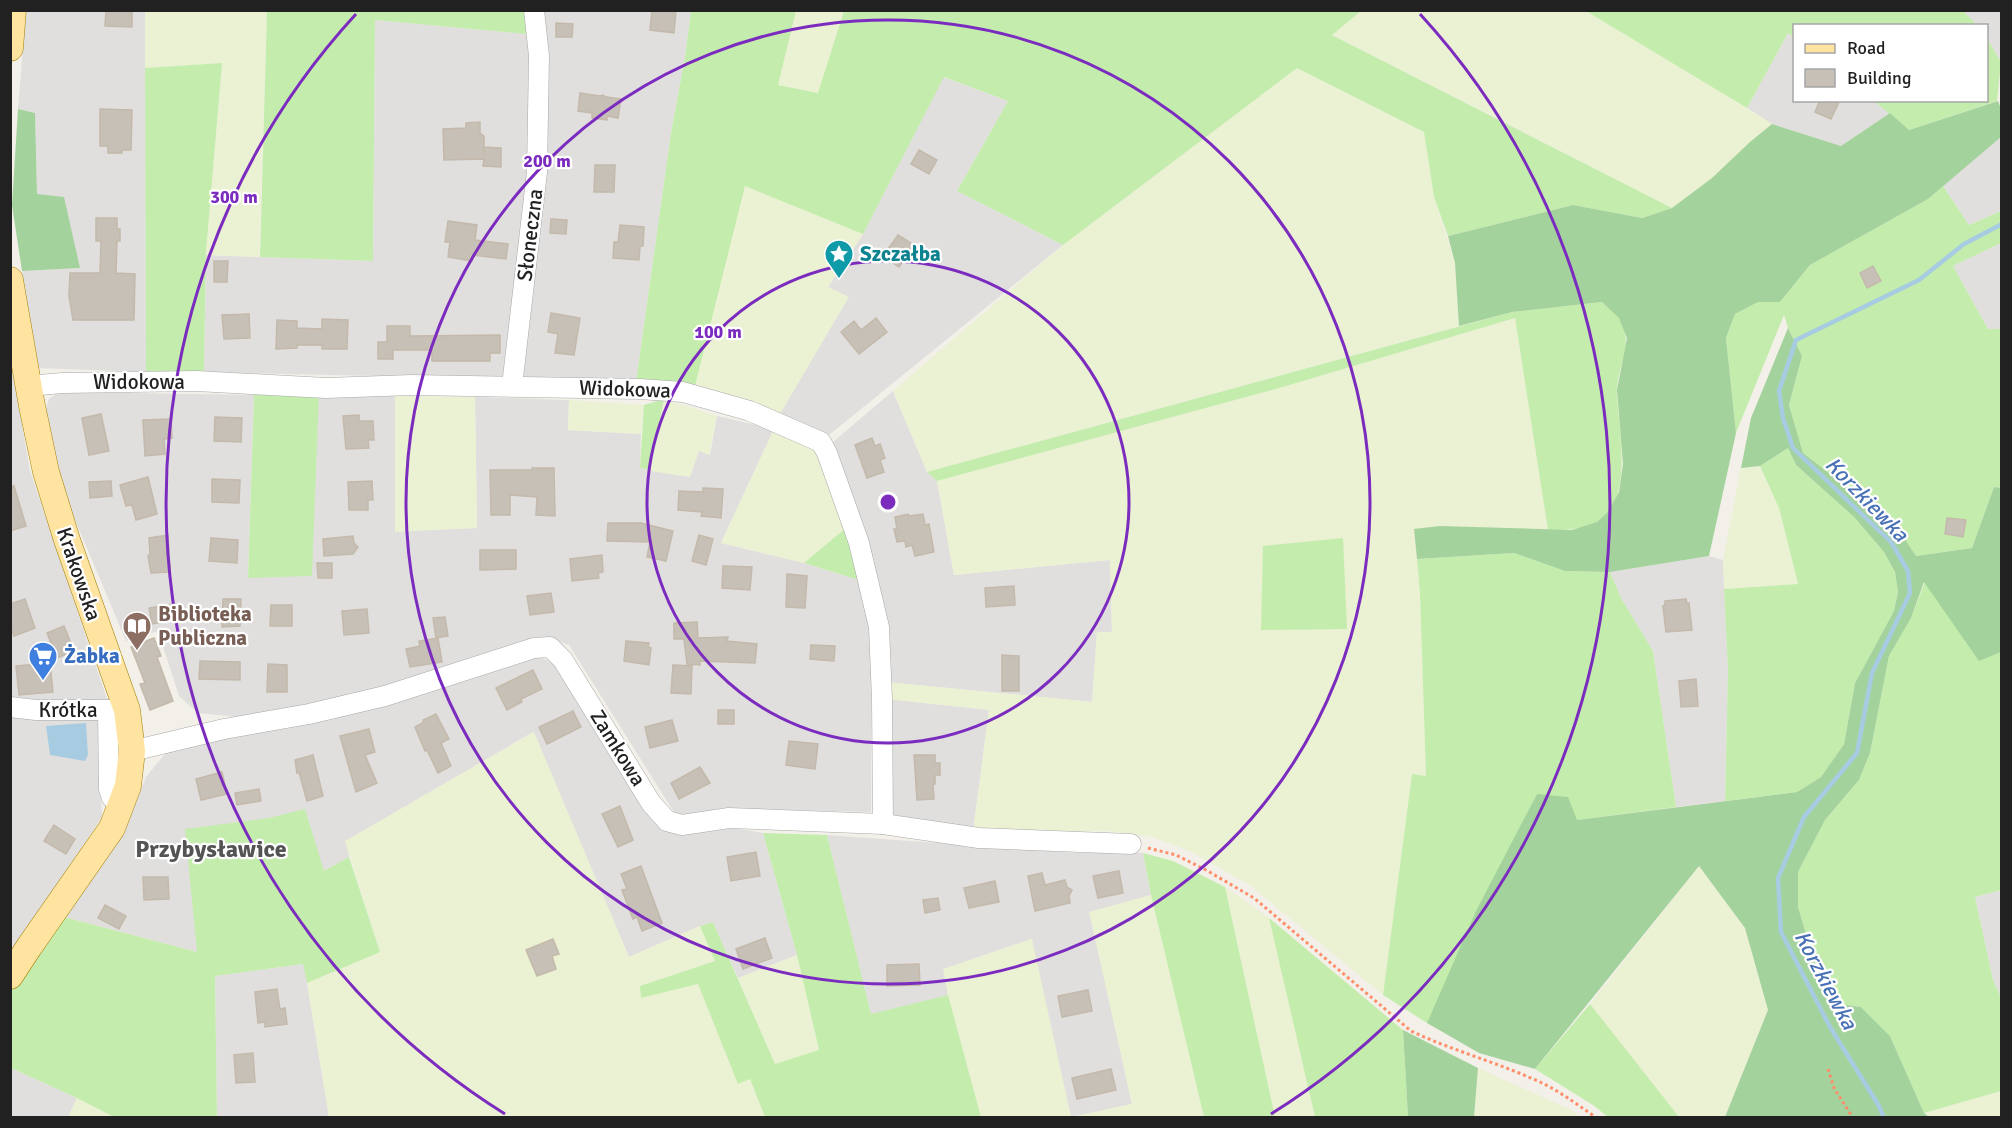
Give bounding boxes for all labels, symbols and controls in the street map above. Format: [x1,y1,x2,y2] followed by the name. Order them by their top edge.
[1793,24,1988,102] legend
[1847,37,1886,59] text: Road
[1847,67,1911,89] text: Building
[523,150,571,172] text: 200 m
[210,186,258,208] text: 300 m
[511,187,549,283] street label: Słoneczna
[823,238,855,280] place icon: Szczałba
[860,241,941,267] place label: Szczałba
[694,321,742,343] text: 100 m
[93,369,185,395] street label: Widokowa
[579,374,671,404] street label: Widokowa
[1820,451,1915,548] water label: Korzkiewka
[878,492,898,512] centre of rings
[51,524,107,624] street label: Krakowska
[158,601,252,651] place label: Biblioteka Publiczna
[121,610,153,652] library icon: Biblioteka Publiczna
[27,640,59,682] supermarket icon: Żabka
[64,643,120,669] place label: Żabka
[38,697,98,723] street label: Krótka
[584,705,652,791] street label: Zamkowa
[135,834,287,864] district label: Przybysławice
[1789,926,1864,1035] water label: Korzkiewka

